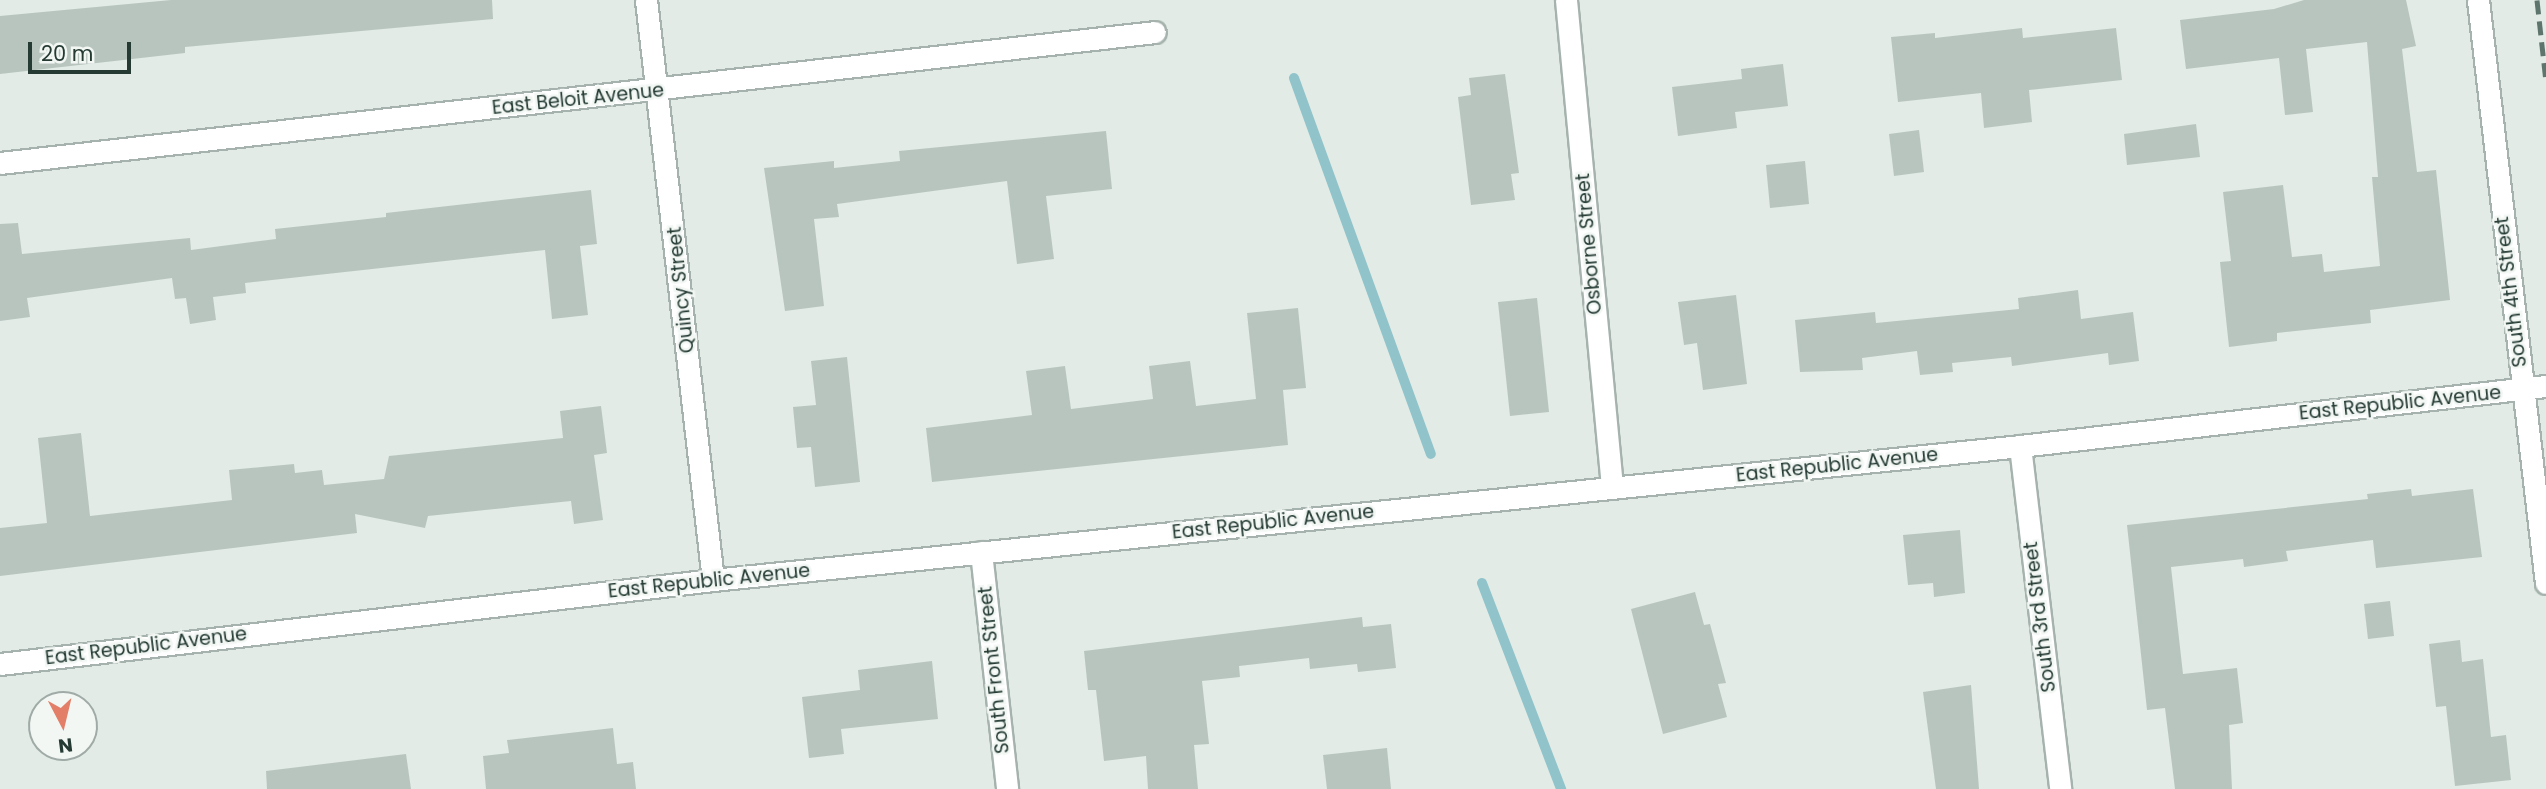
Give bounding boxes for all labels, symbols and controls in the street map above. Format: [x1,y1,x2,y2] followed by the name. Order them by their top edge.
[32,28,135,72] scale bar
[41,39,94,68] text: 20 m
[491,79,665,119] street label: East Beloit Avenue
[1571,172,1607,316] street label: Osborne Street
[2490,215,2532,369] street label: South 4th Street
[663,226,699,354] street label: Quincy Street
[2298,381,2502,425] street label: East Republic Avenue
[1735,443,1939,487] street label: East Republic Avenue
[1171,500,1375,544] street label: East Republic Avenue
[2019,540,2061,694] street label: South 3rd Street
[607,559,811,603] street label: East Republic Avenue
[974,585,1014,755] street label: South Front Street
[44,622,248,670] street label: East Republic Avenue
[28,691,98,761] north arrow
[57,731,74,760] text: N

